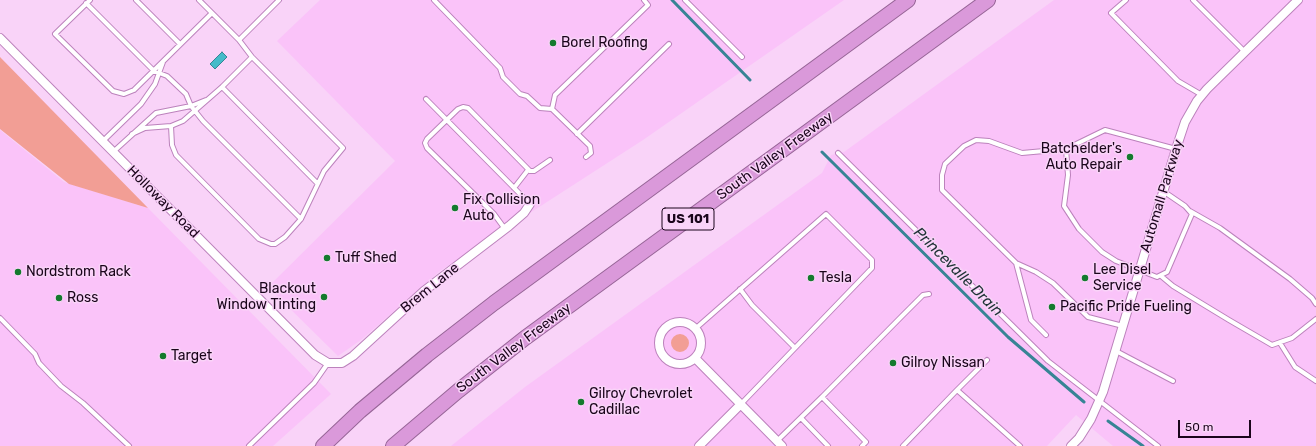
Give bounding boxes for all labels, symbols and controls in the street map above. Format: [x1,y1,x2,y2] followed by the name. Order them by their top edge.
[561,35,648,51] place label: Borel Roofing
[548,38,558,48] marker: Borel Roofing
[714,108,836,204] street label: South Valley Freeway
[1137,138,1187,254] street label: Automall Parkway
[1041,141,1122,174] place label: Batchelder's Auto Repair
[1125,152,1135,162] marker: Batchelder's Auto Repair
[123,162,203,242] street label: Holloway Road
[463,192,540,224] place label: Fix Collision Auto
[450,203,460,213] marker: Fix Collision Auto
[662,208,714,230] road number: US 101
[910,224,1006,320] water label: Princevalle Drain
[335,250,397,266] place label: Tuff Shed
[322,253,332,263] marker: Tuff Shed
[397,259,463,317] street label: Brem Lane
[1093,262,1151,294] place label: Lee Disel Service
[26,264,131,280] place label: Nordstrom Rack
[13,267,23,277] marker: Nordstrom Rack
[819,270,852,286] place label: Tesla
[806,273,816,283] marker: Tesla
[1080,273,1090,283] marker: Lee Disel Service
[217,281,316,314] place label: Blackout Window Tinting
[67,290,98,306] place label: Ross
[319,292,329,302] marker: Blackout Window Tinting
[54,293,64,303] marker: Ross
[453,299,575,397] street label: South Valley Freeway
[1060,299,1192,315] place label: Pacific Pride Fueling
[1047,302,1057,312] marker: Pacific Pride Fueling
[171,348,212,364] place label: Target
[158,351,168,361] marker: Target
[901,355,985,371] place label: Gilroy Nissan
[888,358,898,368] marker: Gilroy Nissan
[589,386,693,418] place label: Gilroy Chevrolet Cadillac
[576,397,586,407] marker: Gilroy Chevrolet Cadillac
[1180,412,1253,438] scale bar
[1185,420,1213,434] text: 50 m

